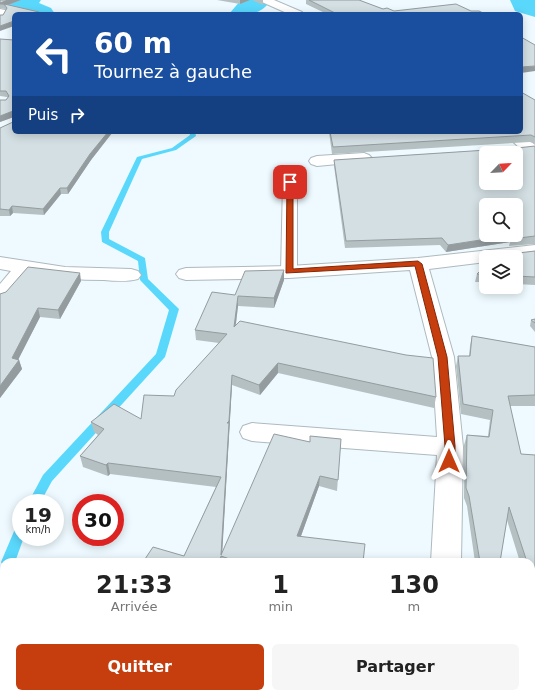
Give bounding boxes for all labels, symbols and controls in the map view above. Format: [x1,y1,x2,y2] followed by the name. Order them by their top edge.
[94,27,172,60] text: 60 m
[28,28,80,80] icon: left
[94,61,252,82] text: Tournez à gauche
[66,104,88,126] icon: right
[28,106,58,124] text: Puis
[479,146,523,190] north arrow
[479,146,523,294] map controls
[273,165,307,199] pin
[279,171,301,193] icon: arrive
[479,198,523,242] button: search
[479,250,523,294] button: layers
[428,440,470,482] position arrow
[72,494,124,546] speed limit sign: 30
[24,503,52,527] text: 19
[25,524,51,535] text: km/h
[96,571,172,599] text: 21:33
[272,571,289,599] text: 1
[389,571,439,599] text: 130
[111,599,158,614] text: Arrivée
[268,599,293,614] text: min
[408,599,420,614] text: m
[16,644,264,690] button: Quitter
[272,644,519,690] button: Partager

